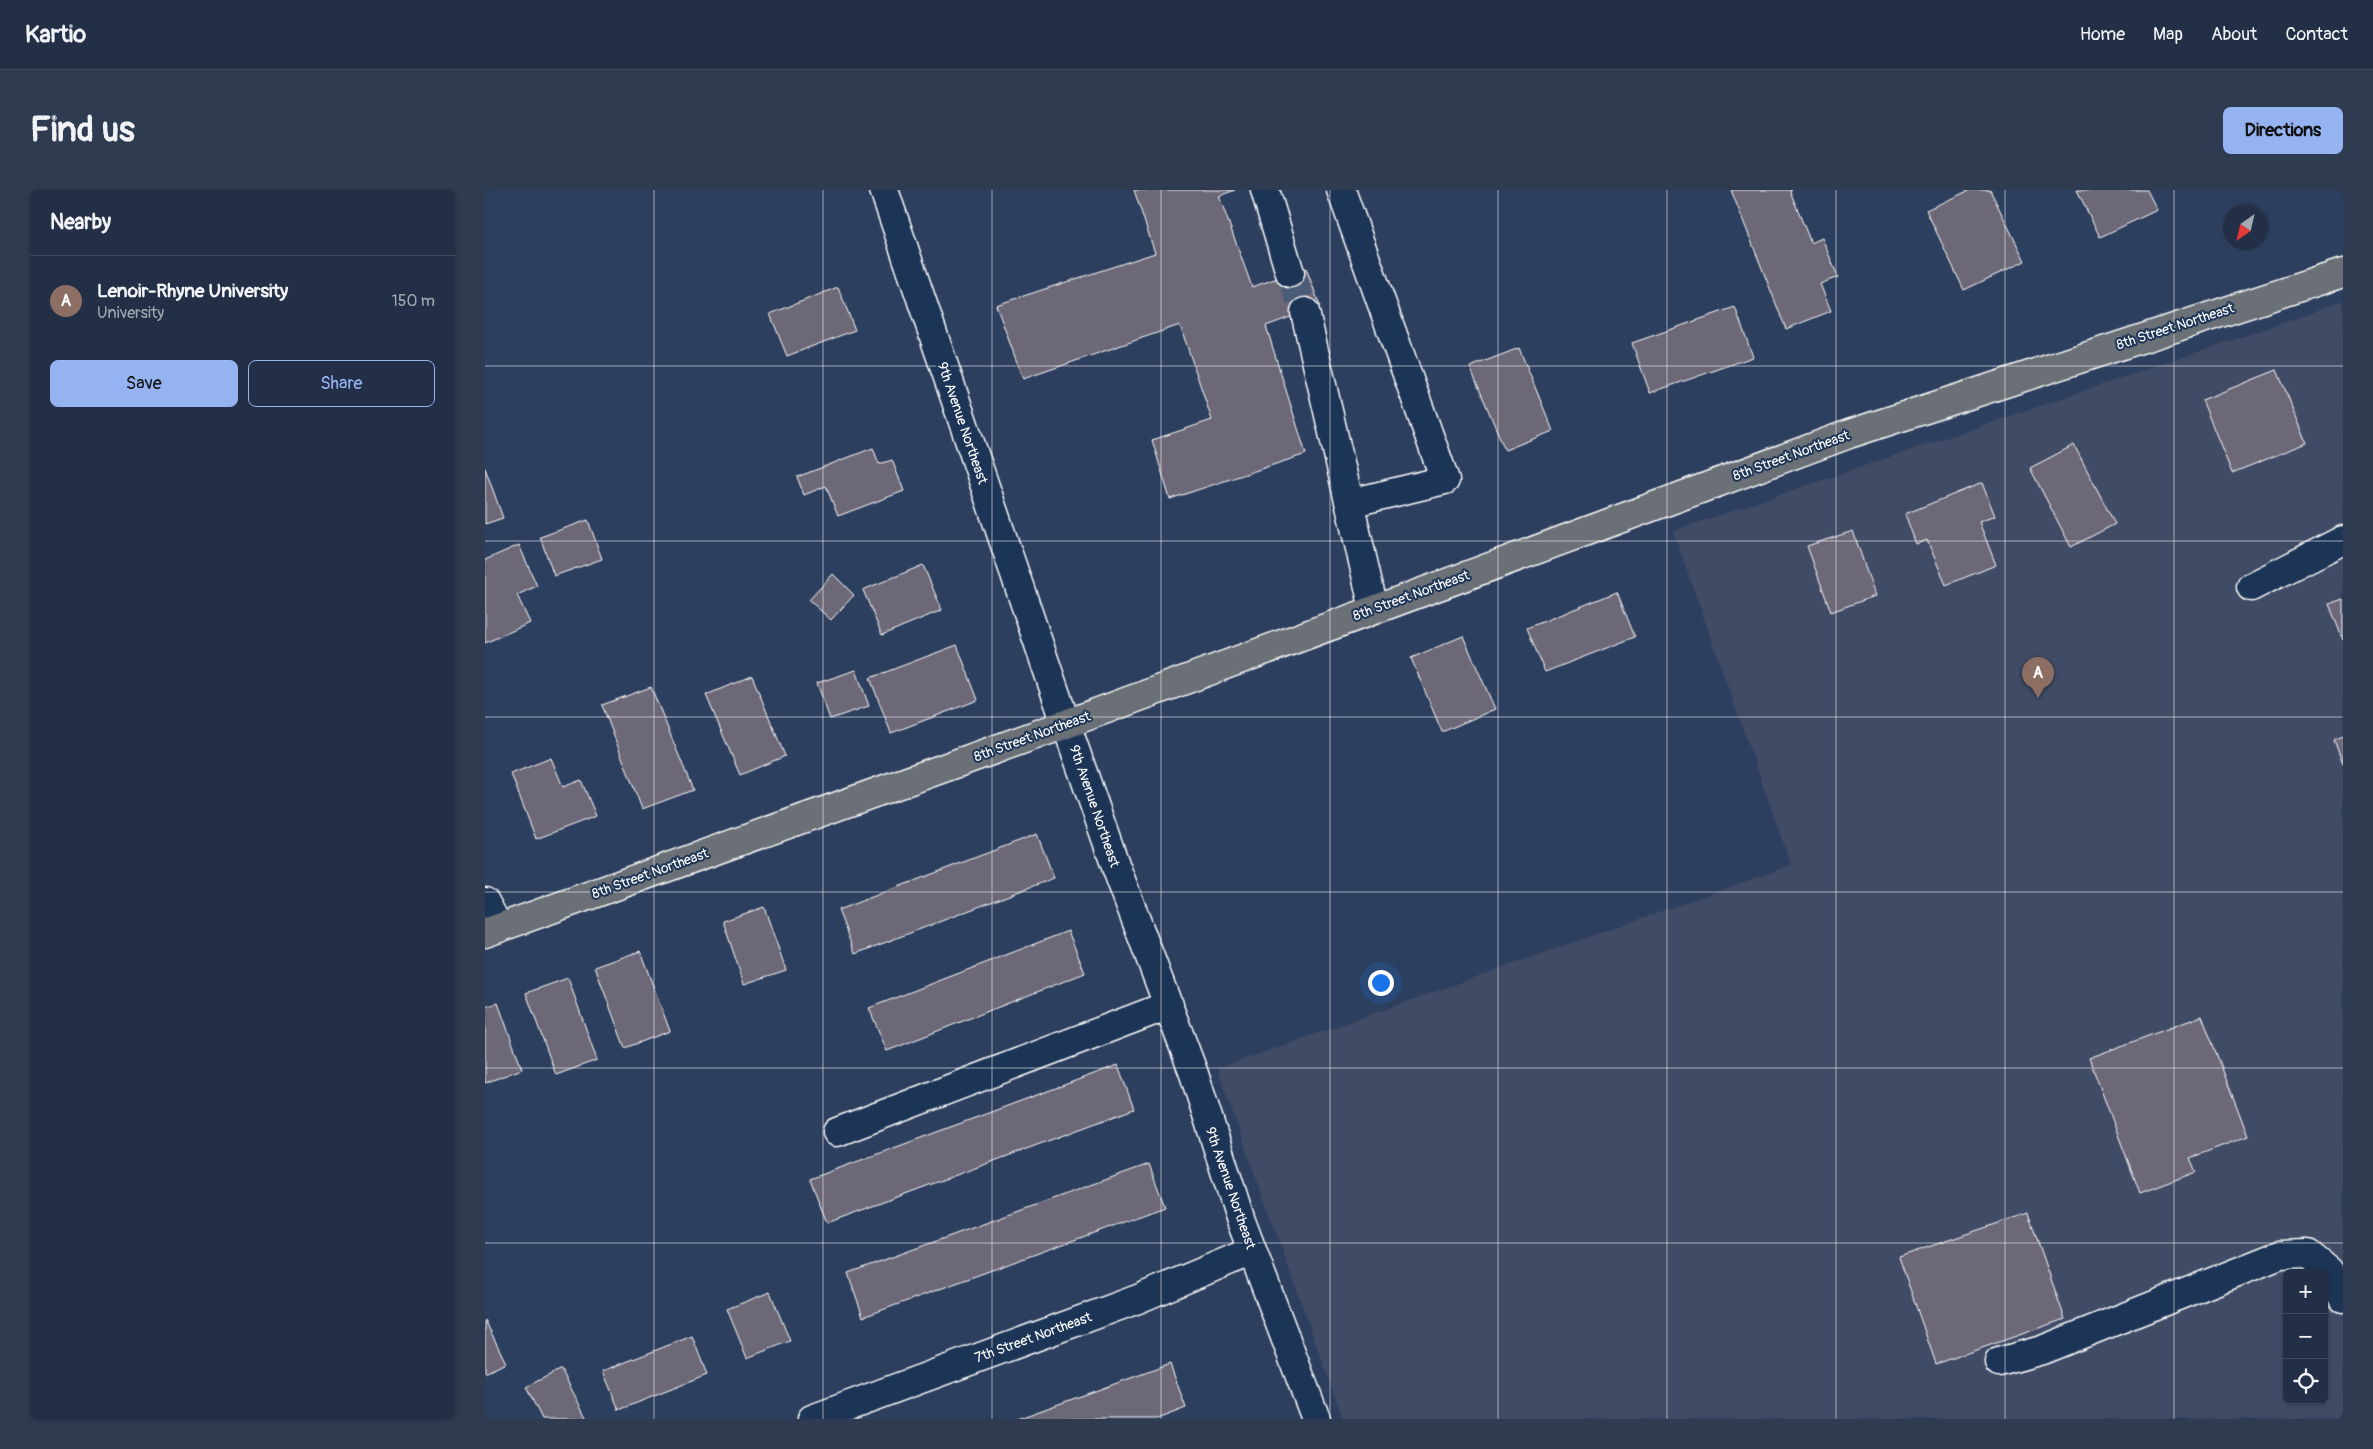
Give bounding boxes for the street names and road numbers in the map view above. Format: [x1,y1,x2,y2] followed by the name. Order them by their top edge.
[2114,299,2237,354] street label: 8th Street Northeast
[934,360,992,487] street label: 9th Avenue Northeast
[1731,426,1852,484] street label: 8th Street Northeast
[1351,566,1472,624] street label: 8th Street Northeast
[972,707,1093,765] street label: 8th Street Northeast
[1066,743,1124,870] street label: 9th Avenue Northeast
[590,844,711,902] street label: 8th Street Northeast
[1202,1125,1260,1252] street label: 9th Avenue Northeast
[972,1308,1094,1367] street label: 7th Street Northeast

